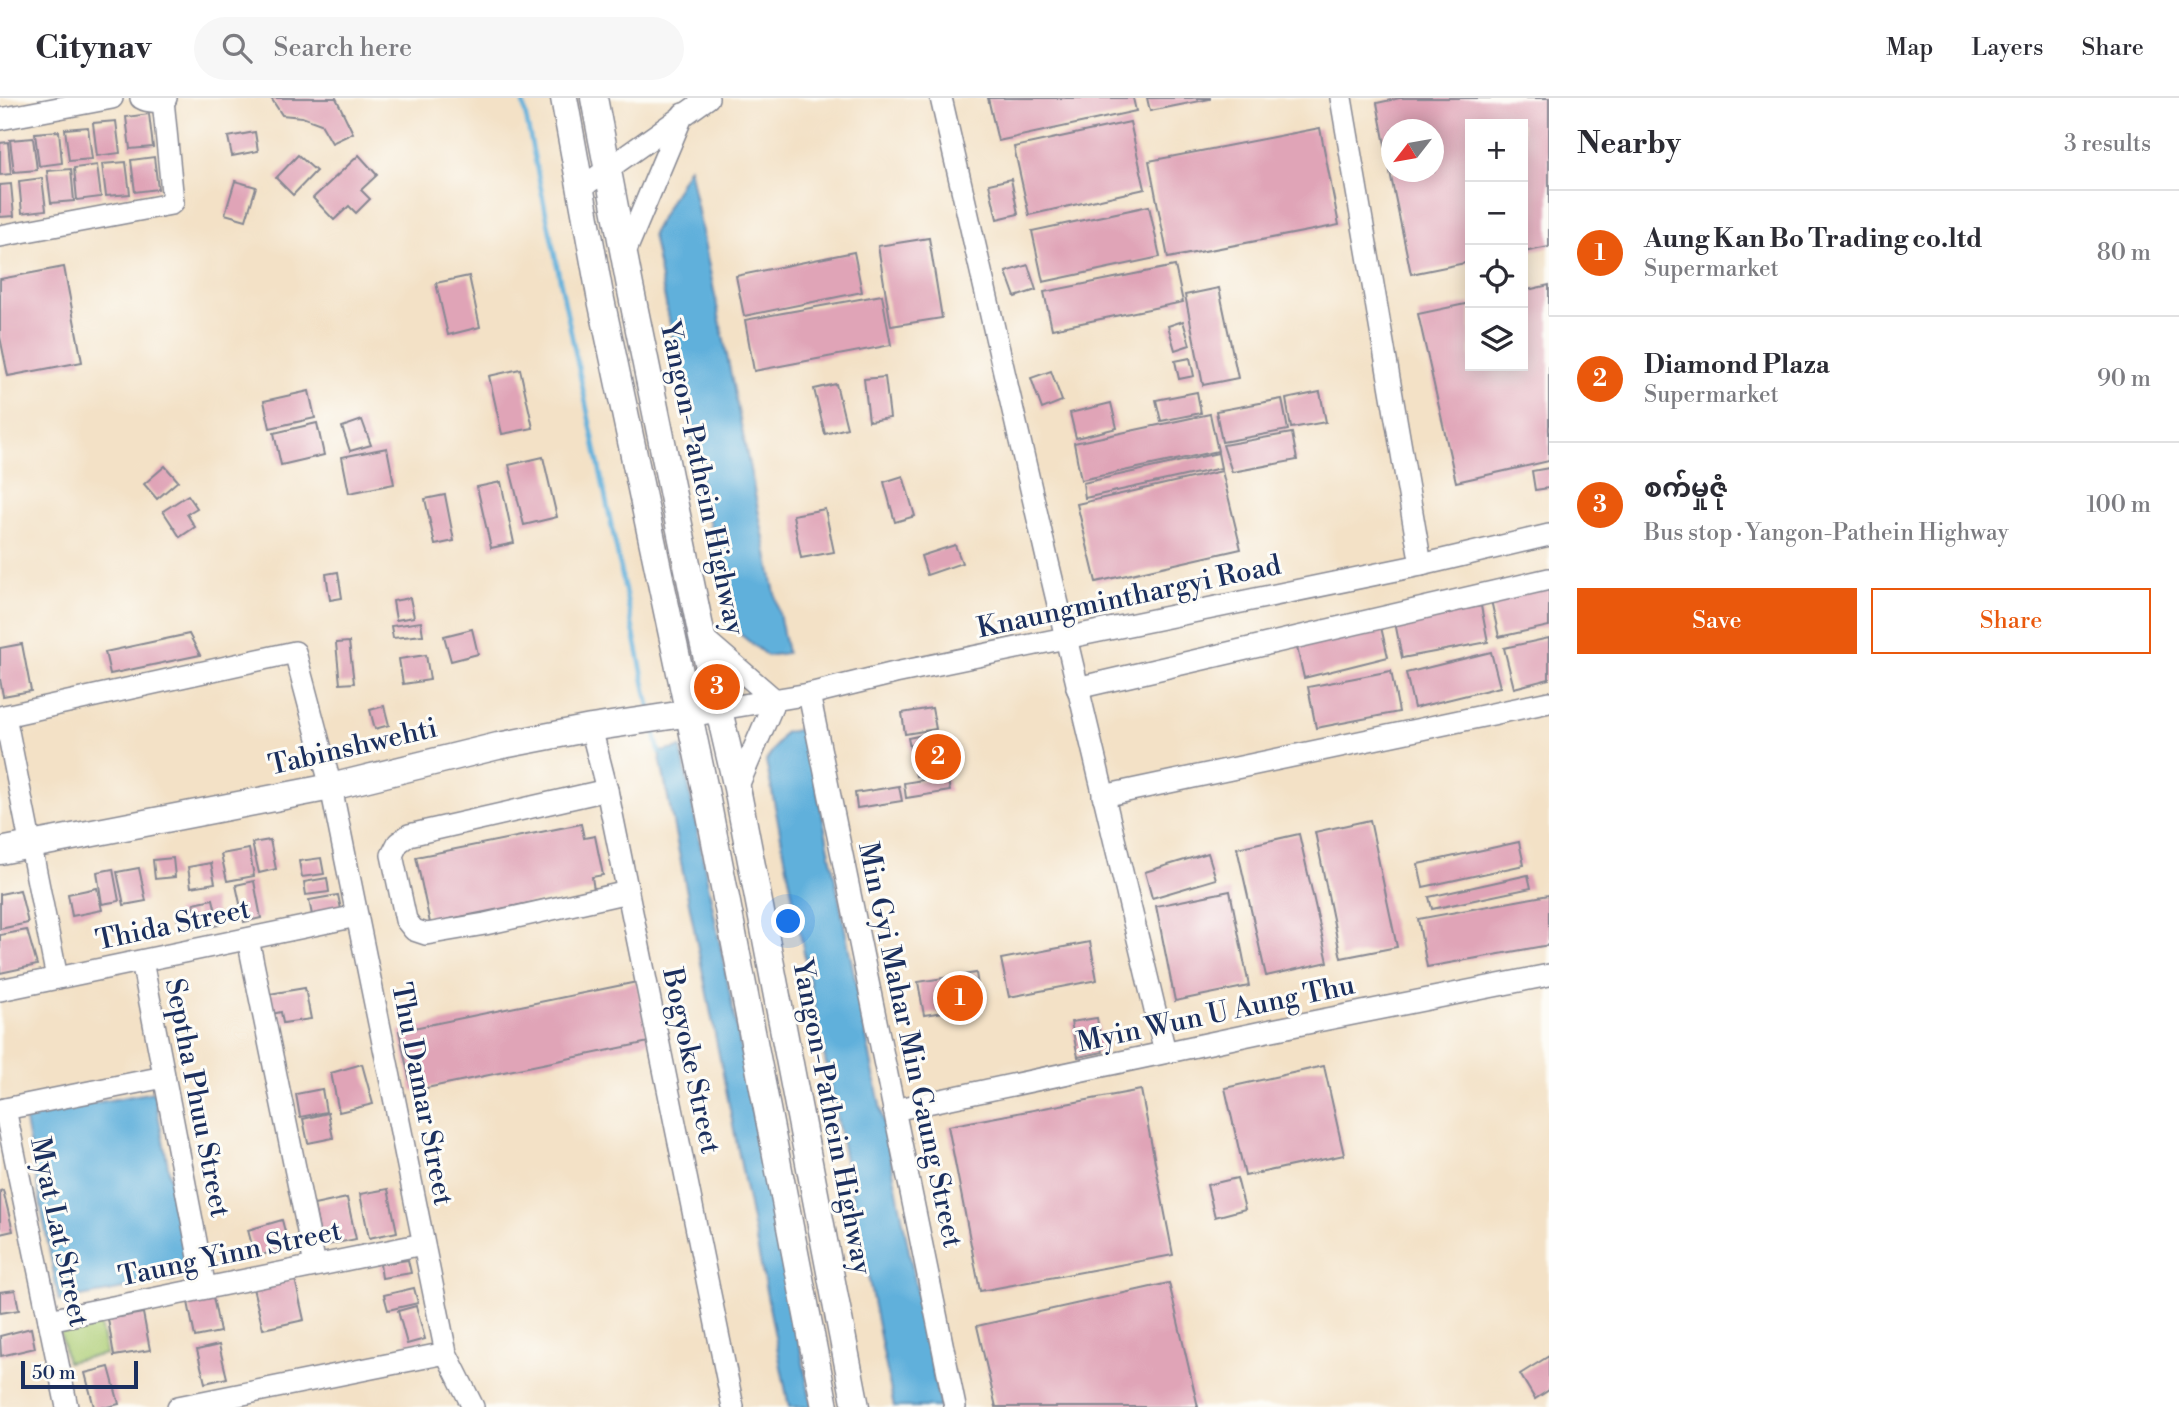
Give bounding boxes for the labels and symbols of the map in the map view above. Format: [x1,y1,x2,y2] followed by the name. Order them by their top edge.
[1381,119,1444,182] north arrow
[651,316,752,639] street label: Yangon-Pathein Highway
[974,548,1284,646] street label: Knaungminthargyi Road
[694,661,740,713] pin: 3
[265,711,441,783] street label: Tabinshwehti
[915,731,961,783] pin: 2
[850,839,970,1251] street label: Min Gyi Mahar Min Gaung Street
[93,892,254,958] street label: Thida Street
[771,904,805,938] your location
[784,955,880,1278] street label: Yangon-Pathein Highway
[654,964,728,1157] street label: Bogyoke Street
[1074,967,1358,1061] street label: Myin Wun U Aung Thu
[937,972,983,1024] pin: 1
[157,975,237,1221] street label: Septha Phuu Street
[383,980,461,1208] street label: Thu Damar Street
[22,1134,96,1330] street label: Myat Lat Street
[115,1213,345,1295] street label: Taung Yinn Street
[21,1358,138,1390] scale bar

